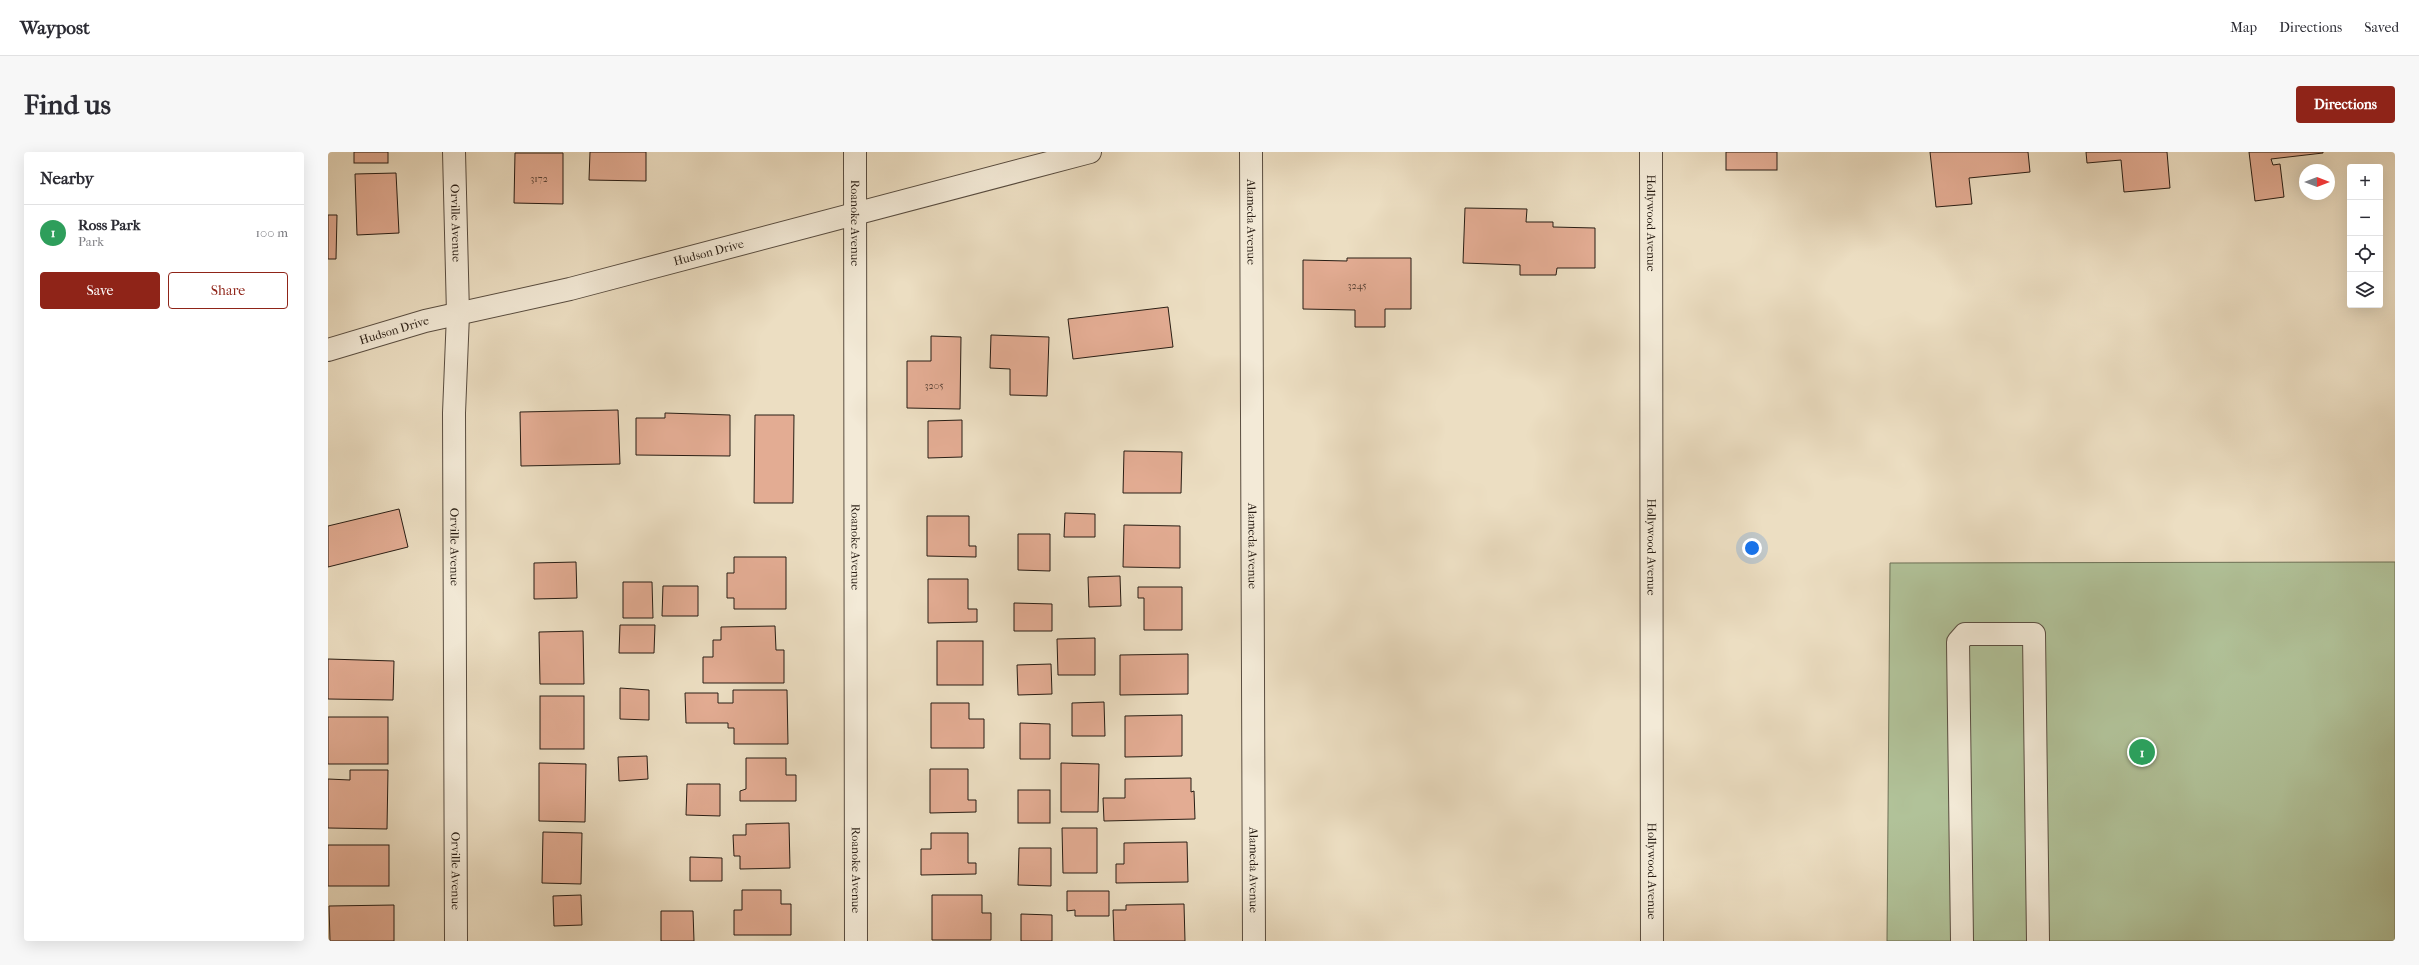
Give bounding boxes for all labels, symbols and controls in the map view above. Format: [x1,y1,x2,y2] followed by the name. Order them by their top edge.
[20,17,90,39] text: Waypost
[2230,19,2257,36] text: Map
[2279,19,2342,36] text: Directions
[2364,19,2399,36] text: Saved
[2296,86,2395,123] button: Directions
[24,88,111,121] text: Find us
[2299,164,2335,200] north arrow
[2347,164,2383,308] map controls
[2347,164,2383,200] button: +
[40,168,94,188] text: Nearby
[530,173,548,185] house number: 3172
[1644,175,1658,272] street label: Hollywood Avenue
[1244,178,1258,265] street label: Alameda Avenue
[848,180,862,266] street label: Roanoke Avenue
[448,184,464,262] street label: Orville Avenue
[2347,200,2383,236] button: −
[78,216,140,234] text: Ross Park
[51,225,55,240] text: 1
[255,225,288,240] text: 100 m
[78,234,104,249] text: Park
[2347,236,2383,272] button: locate
[672,237,745,268] street label: Hudson Drive
[40,272,160,309] button: Save
[168,272,288,309] button: Share
[2347,272,2383,308] button: layers
[1347,280,1367,292] house number: 3245
[358,313,430,347] street label: Hudson Drive
[924,380,944,392] house number: 3205
[1644,499,1659,596] street label: Hollywood Avenue
[1245,502,1260,589] street label: Alameda Avenue
[848,504,863,590] street label: Roanoke Avenue
[447,508,462,586] street label: Orville Avenue
[1742,538,1762,558] your location
[2129,737,2155,767] pin: 1
[1645,823,1659,920] street label: Hollywood Avenue
[1247,826,1261,913] street label: Alameda Avenue
[849,827,863,913] street label: Roanoke Avenue
[449,832,463,910] street label: Orville Avenue

